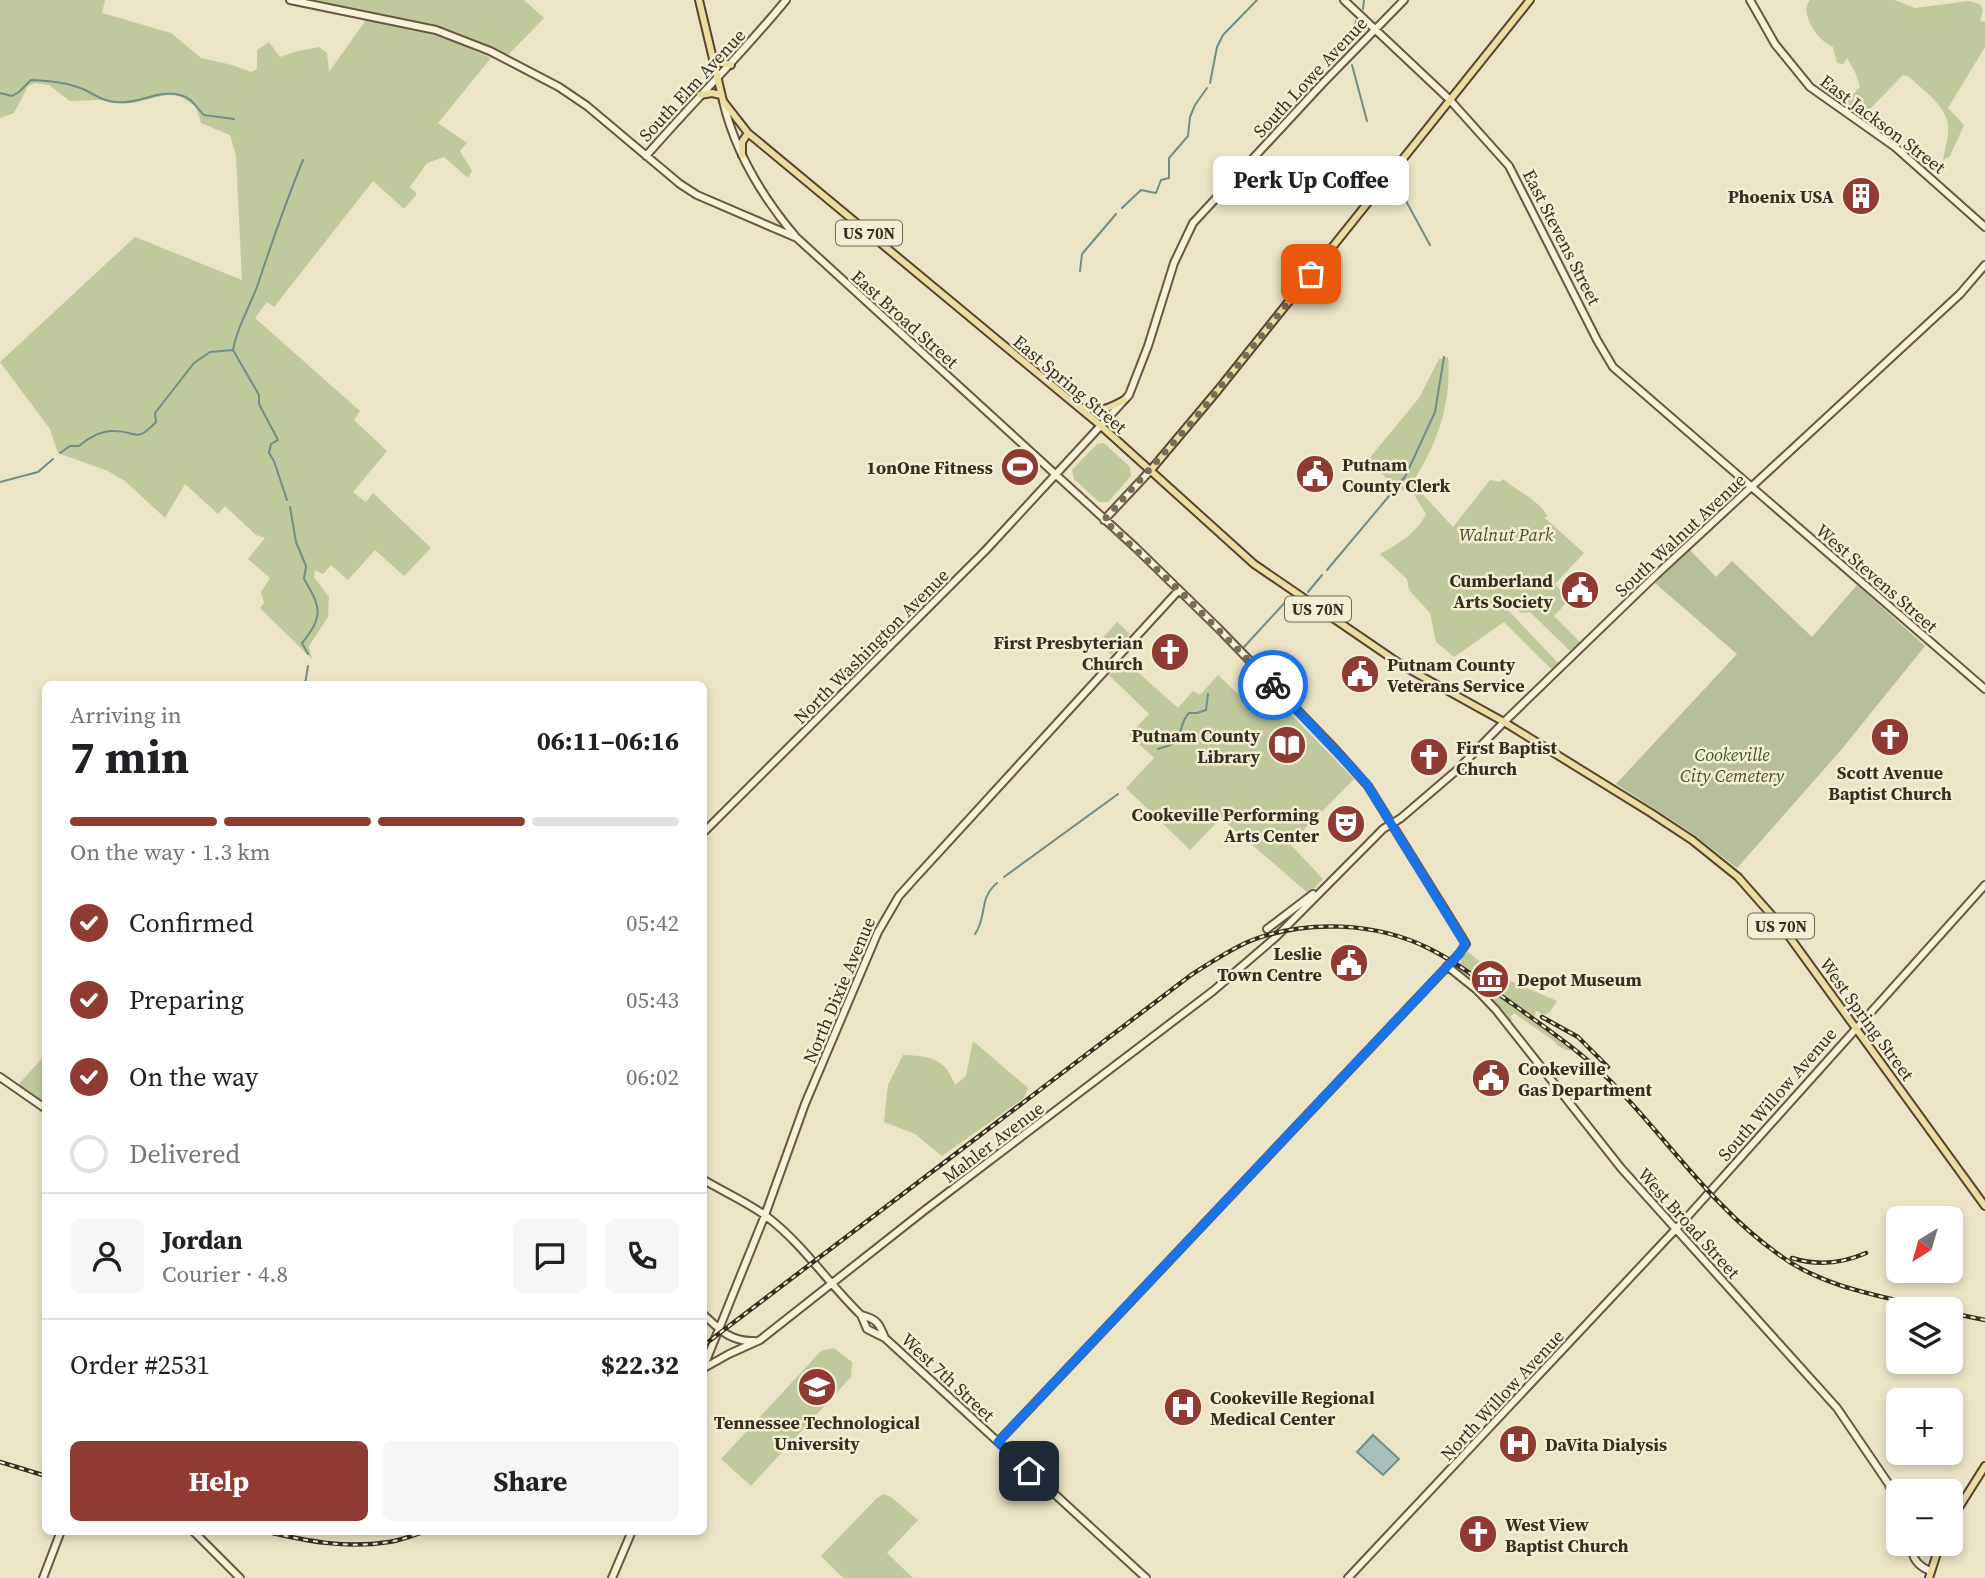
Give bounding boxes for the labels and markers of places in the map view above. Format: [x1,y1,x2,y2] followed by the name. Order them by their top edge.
[1213,155,1409,204] callout: Perk Up Coffee
[1840,175,1882,217] building icon: Phoenix USA
[1728,184,1834,209] place label: Phoenix USA
[1281,244,1341,304] pin
[999,446,1041,488] sports icon: 1onOne Fitness
[1342,452,1451,498] place label: Putnam County Clerk
[1294,453,1336,495] public building icon: Putnam County Clerk
[866,455,993,480] place label: 1onOne Fitness
[1449,568,1553,614] place label: Cumberland Arts Society
[1559,569,1601,611] public building icon: Cumberland Arts Society
[993,630,1143,676] place label: First Presbyterian Church
[1149,631,1191,673] church icon: First Presbyterian Church
[1387,652,1525,698] place label: Putnam County Veterans Service
[1339,653,1381,695] public building icon: Putnam County Veterans Service
[1869,716,1911,758] church icon: Scott Avenue Baptist Church
[1132,723,1260,769] place label: Putnam County Library
[1266,724,1308,766] library icon: Putnam County Library
[1456,735,1558,781] place label: First Baptist Church
[1408,736,1450,778] church icon: First Baptist Church
[1828,760,1952,806] place label: Scott Avenue Baptist Church
[1131,802,1320,848] place label: Cookeville Performing Arts Center
[1325,803,1367,845] theatre icon: Cookeville Performing Arts Center
[1217,941,1322,987] place label: Leslie Town Centre
[1328,942,1370,984] public building icon: Leslie Town Centre
[1469,958,1511,1000] museum icon: Depot Museum
[1517,967,1642,992] place label: Depot Museum
[1518,1056,1653,1102] place label: Cookeville Gas Department
[1470,1057,1512,1099] public building icon: Cookeville Gas Department
[796,1366,838,1408] school or university icon: Tennessee Technological University
[1210,1385,1375,1431] place label: Cookeville Regional Medical Center
[1162,1386,1204,1428] hospital icon: Cookeville Regional Medical Center
[714,1410,920,1456] place label: Tennessee Technological University
[1497,1423,1539,1465] hospital icon: DaVita Dialysis
[1545,1432,1667,1457] place label: DaVita Dialysis
[999,1441,1059,1501] pin
[1505,1512,1629,1558] place label: West View Baptist Church
[1457,1513,1499,1555] church icon: West View Baptist Church

